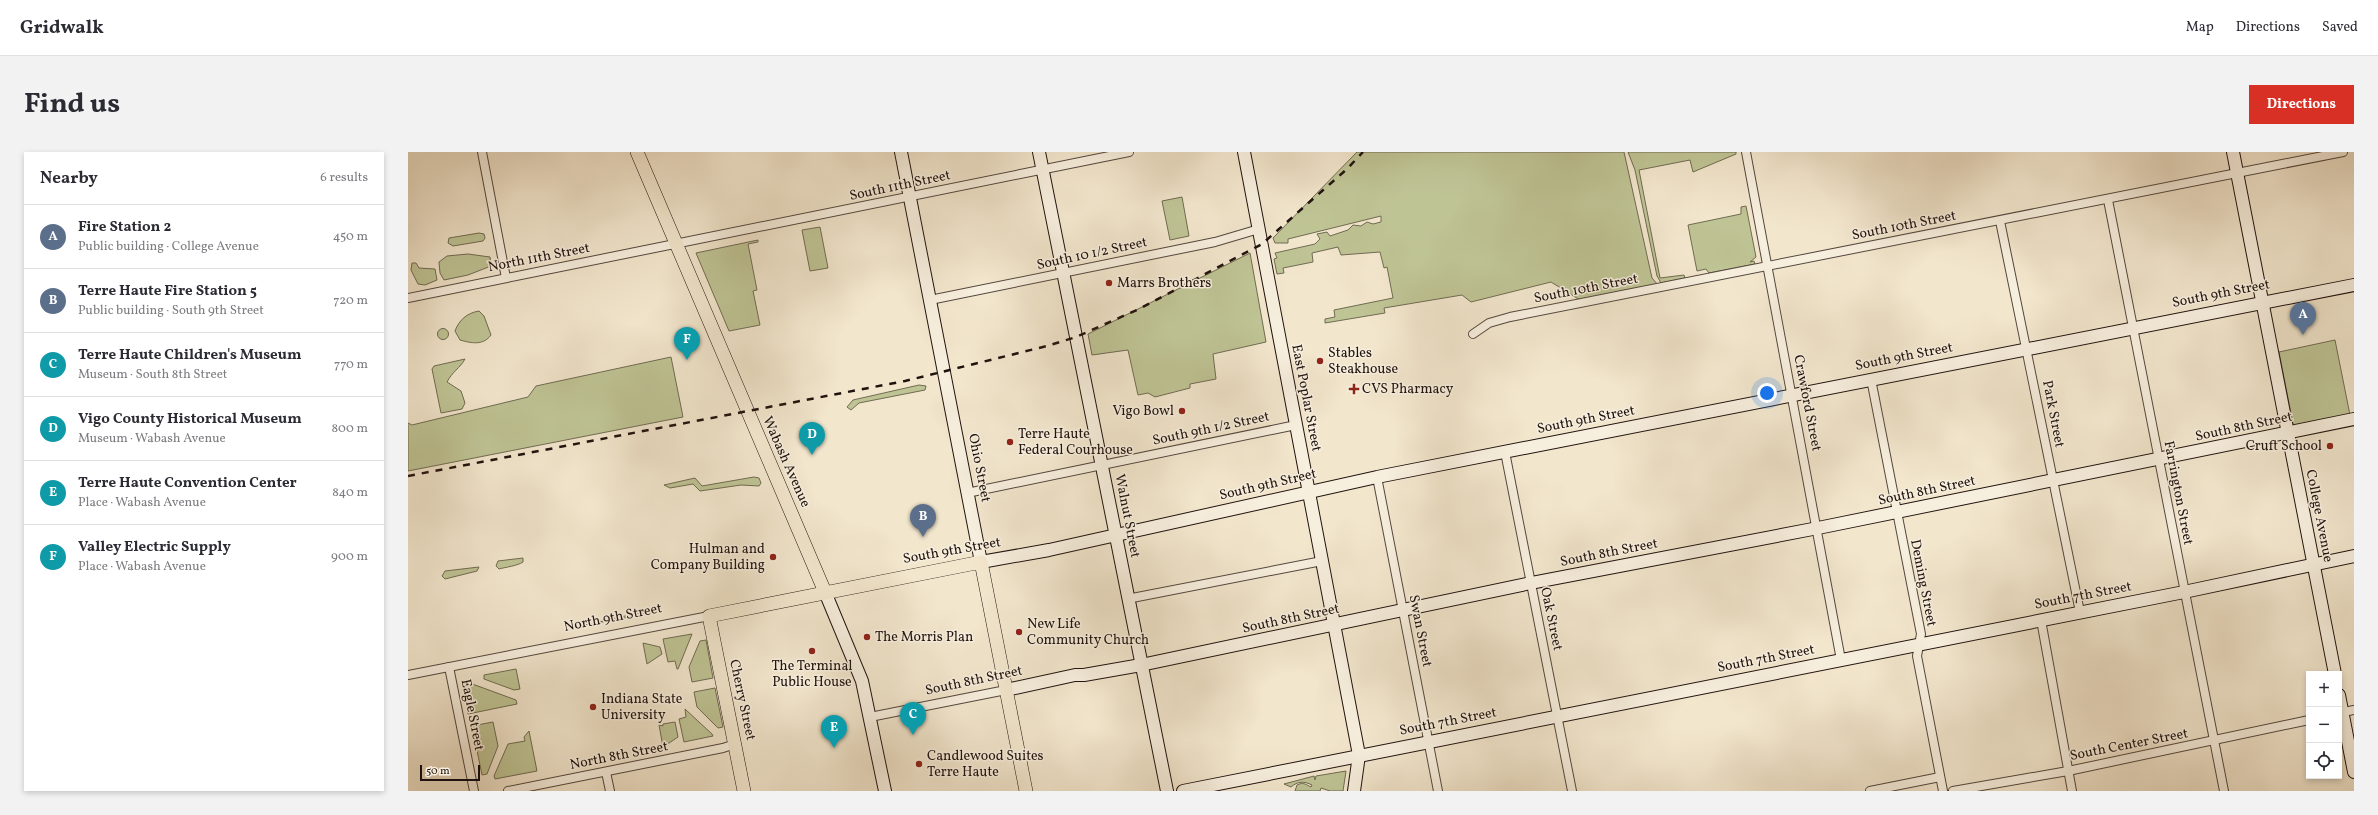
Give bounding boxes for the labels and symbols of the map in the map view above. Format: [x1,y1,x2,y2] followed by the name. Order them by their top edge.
[848,166,952,206] street label: South 11th Street
[1850,207,1958,245] street label: South 10th Street
[1035,233,1149,275] street label: South 10 1/2 Street
[486,239,592,277] street label: North 11th Street
[1532,270,1640,308] street label: South 10th Street
[1117,274,1211,293] place label: Marrs Brothers
[2171,275,2272,313] street label: South 9th Street
[1104,278,1114,288] marker: Marrs Brothers
[2290,302,2316,335] pin: A
[674,327,700,360] pin: F
[1854,338,1955,376] street label: South 9th Street
[1286,343,1326,453] street label: East Poplar Street
[1328,344,1398,379] place label: Stables Steakhouse
[1788,353,1826,453] street label: Crawford Street
[1315,356,1325,366] marker: Stables Steakhouse
[2037,379,2069,449] street label: Park Street
[1362,380,1454,399] place label: CVS Pharmacy
[1757,383,1777,403] your location
[1349,384,1359,394] marker: CVS Pharmacy
[1536,401,1637,439] street label: South 9th Street
[1112,402,1174,421] place label: Vigo Bowl
[1177,406,1187,416] marker: Vigo Bowl
[1151,407,1271,451] street label: South 9th 1/2 Street
[2194,407,2294,447] street label: South 8th Street
[757,414,815,511] street label: Wabash Avenue
[799,422,825,455] pin: D
[1018,425,1133,460] place label: Terre Haute Federal Courhouse
[963,432,995,504] street label: Ohio Street
[1005,437,1015,447] marker: Terre Haute Federal Courhouse
[2246,437,2322,456] place label: Cruft School
[2159,439,2197,547] street label: Farrington Street
[2325,441,2335,451] marker: Cruft School
[1218,465,1319,505] street label: South 9th Street
[2301,468,2337,564] street label: College Avenue
[1877,471,1977,511] street label: South 8th Street
[1110,473,1144,560] street label: Walnut Street
[910,504,936,537] pin: B
[902,533,1003,569] street label: South 9th Street
[1559,534,1659,572] street label: South 8th Street
[1905,538,1941,628] street label: Deming Street
[651,540,765,575] place label: Hulman and Company Building
[768,552,778,562] marker: Hulman and Company Building
[2033,577,2133,615] street label: South 7th Street
[1535,586,1567,653] street label: Oak Street
[1404,593,1436,669] street label: Swan Street
[562,599,664,637] street label: North 9th Street
[1241,599,1341,639] street label: South 8th Street
[1027,615,1149,650] place label: New Life Community Church
[1014,627,1024,637] marker: New Life Community Church
[875,628,973,647] place label: The Morris Plan
[862,632,872,642] marker: The Morris Plan
[1716,640,1816,678] street label: South 7th Street
[807,646,817,656] marker: The Terminal Public House
[771,657,853,692] place label: The Terminal Public House
[724,658,760,742] street label: Cherry Street
[924,661,1024,701] street label: South 8th Street
[456,677,488,753] street label: Eagle Street
[601,690,683,725] place label: Indiana State University
[588,702,598,712] marker: Indiana State University
[900,702,926,735] pin: C
[1398,703,1498,741] street label: South 7th Street
[821,715,847,748] pin: E
[2068,724,2190,766] street label: South Center Street
[568,737,670,775] street label: North 8th Street
[927,747,1044,782] place label: Candlewood Suites Terre Haute
[914,759,924,769] marker: Candlewood Suites Terre Haute
[420,763,480,782] scale bar

